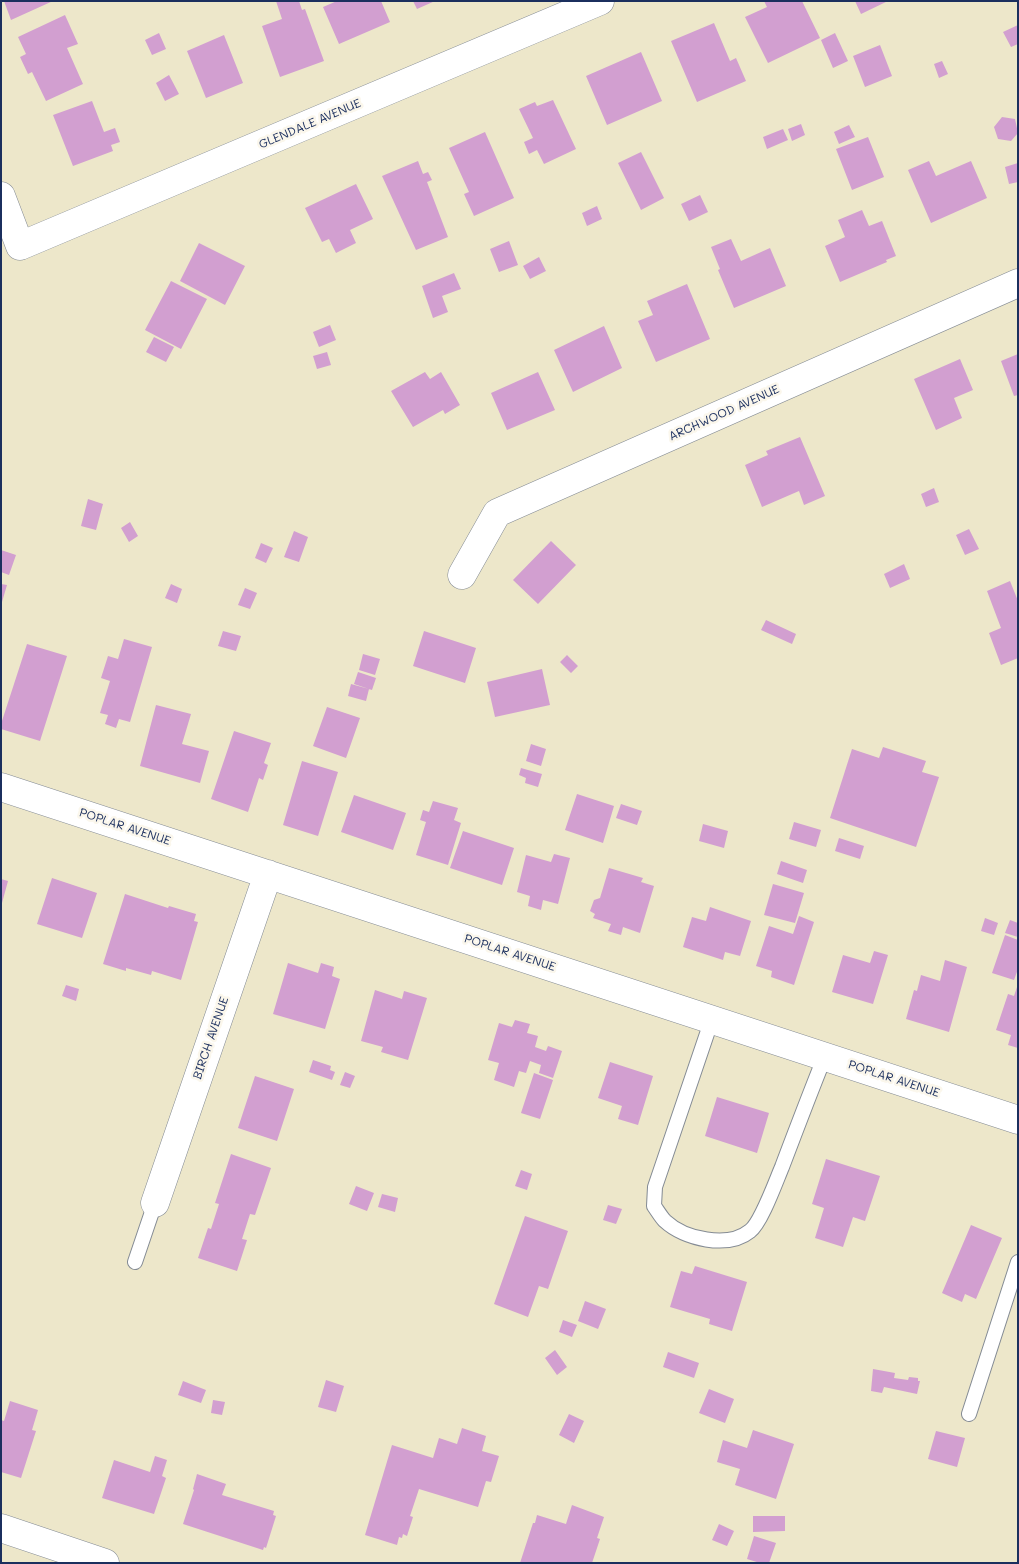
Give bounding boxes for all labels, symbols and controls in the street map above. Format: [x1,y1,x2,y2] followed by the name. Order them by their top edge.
[257,96,363,152] street label: GLENDALE AVENUE
[666,382,782,444] street label: ARCHWOOD AVENUE
[78,805,172,849] street label: POPLAR AVENUE
[463,931,557,975] street label: POPLAR AVENUE
[190,995,232,1081] street label: BIRCH AVENUE
[847,1057,941,1101] street label: POPLAR AVENUE

